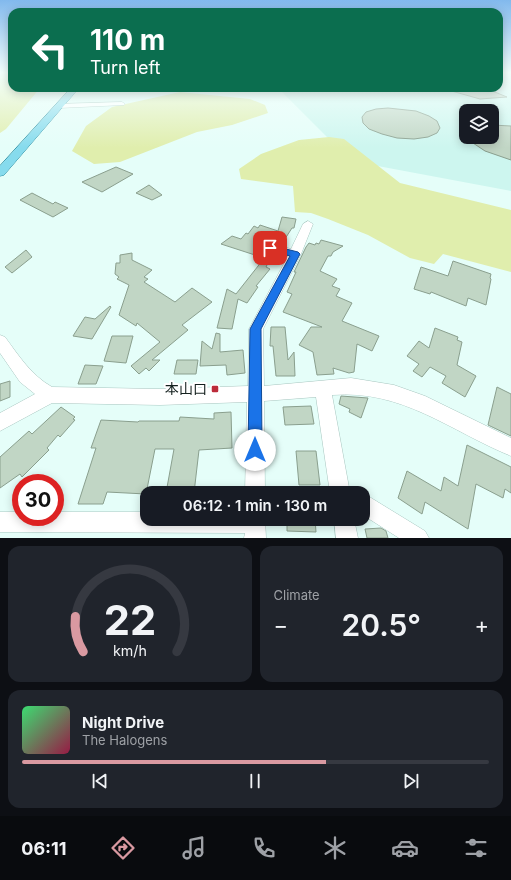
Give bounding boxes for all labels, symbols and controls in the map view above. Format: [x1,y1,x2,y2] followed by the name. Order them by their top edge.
[90,23,165,57] text: 110 m
[24,24,76,76] icon: left
[90,57,160,78] text: Turn left
[459,104,499,144] map controls
[459,104,499,144] button: layers
[253,231,287,265] pin
[259,237,281,259] icon: arrive
[165,380,207,397] place label: 本山口
[210,384,220,394] marker: 本山口
[234,429,276,471] position arrow
[12,474,64,526] speed limit sign: 30
[183,496,327,515] text: 06:12 · 1 min · 130 m
[274,587,320,603] text: Climate
[104,595,156,645] text: 22
[342,607,421,643] text: 20.5°
[274,612,288,638] text: −
[474,612,489,638] text: +
[113,642,147,659] text: km/h
[82,713,164,732] text: Night Drive
[82,732,167,748] text: The Halogens
[89,770,111,792] icon: previous
[244,770,266,792] icon: pause
[400,770,422,792] icon: next
[109,834,137,862] icon: directions
[180,834,208,862] icon: music
[250,834,278,862] icon: phone
[321,834,349,862] icon: climate
[391,834,419,862] icon: car
[462,834,490,862] icon: filters
[21,838,67,859] text: 06:11

